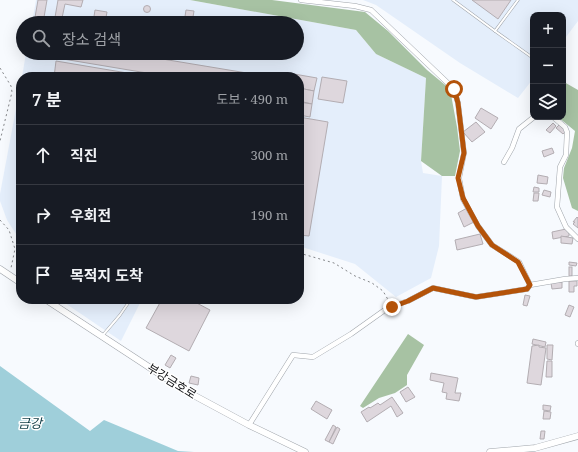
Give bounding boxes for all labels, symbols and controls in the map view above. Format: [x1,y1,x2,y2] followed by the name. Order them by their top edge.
[530,12,566,120] map controls
[530,12,566,48] button: +
[16,16,304,60] search box
[30,27,52,49] icon: search
[62,29,121,49] text: 장소 검색
[530,48,566,84] button: −
[445,80,463,98] route start
[530,84,566,120] button: layers
[32,88,62,111] text: 7 분
[217,90,288,108] text: 도보 · 490 m
[32,144,54,166] icon: ahead
[70,145,98,165] text: 직진
[251,146,288,164] text: 300 m
[32,204,54,226] icon: right
[70,205,111,225] text: 우회전
[251,206,288,224] text: 190 m
[32,264,54,286] icon: arrive
[70,265,143,285] text: 목적지 도착
[383,298,401,316] route end
[144,359,200,403] street label: 부강금호로
[18,414,44,432] water label: 금강

